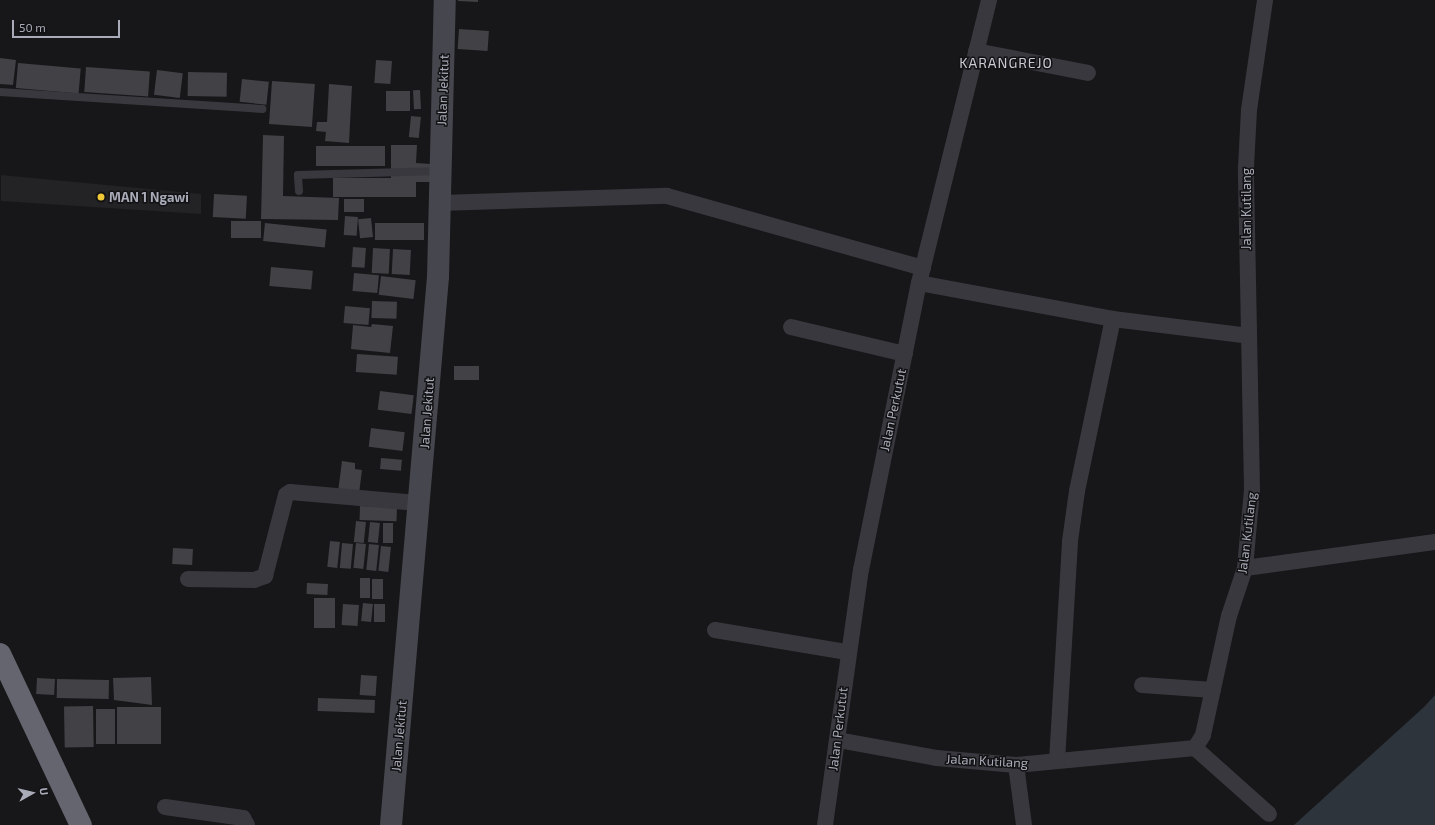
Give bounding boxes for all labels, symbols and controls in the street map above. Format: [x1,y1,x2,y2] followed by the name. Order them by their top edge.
[14,12,122,38] scale bar
[19,20,46,34] text: 50 m
[434,54,452,126] street label: Jalan Jekitut
[959,55,1053,71] district label: KARANGREJO
[1238,168,1254,250] street label: Jalan Kutilang
[109,189,189,205] place label: MAN 1 Ngawi
[96,192,106,202] marker: MAN 1 Ngawi
[877,367,909,453] street label: Jalan Perkutut
[417,377,437,449] street label: Jalan Jekitut
[1234,491,1260,575] street label: Jalan Kutilang
[825,686,851,772] street label: Jalan Perkutut
[388,700,410,772] street label: Jalan Jekitut
[946,751,1028,771] street label: Jalan Kutilang
[12,773,52,813] north arrow
[37,787,51,796] text: U

